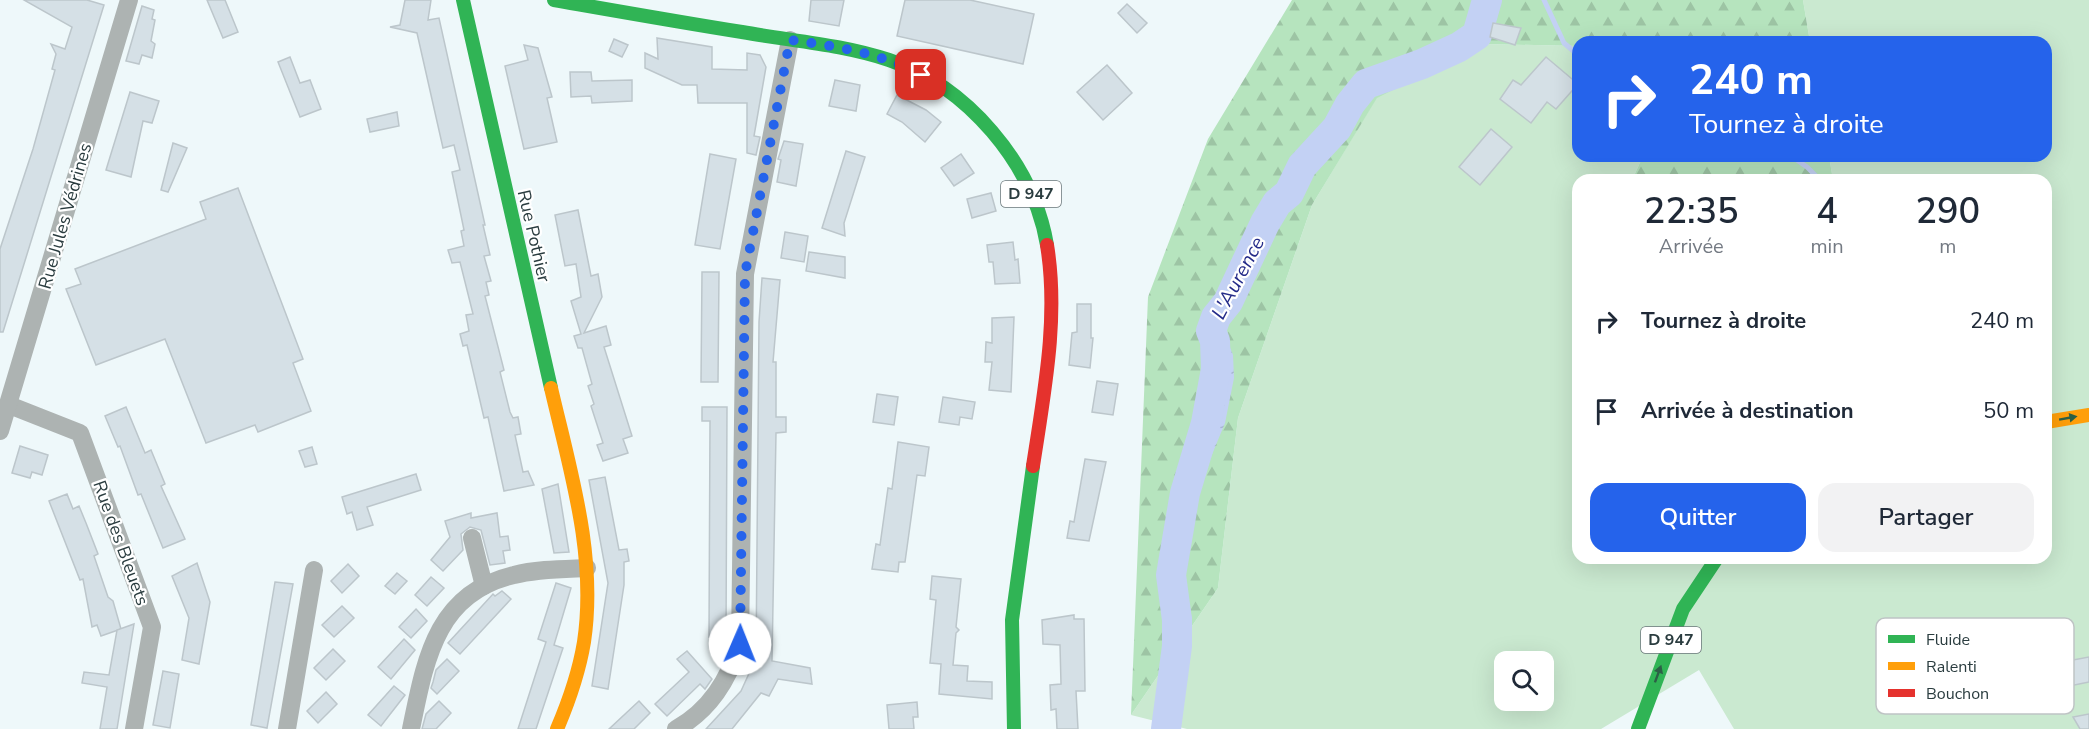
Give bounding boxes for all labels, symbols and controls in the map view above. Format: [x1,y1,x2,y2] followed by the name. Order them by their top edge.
[895,49,946,100] pin
[1689,52,1813,109] text: 240 m
[904,58,937,91] icon: arrive
[1590,60,1668,138] icon: right
[1689,106,1884,143] text: Tournez à droite
[33,140,97,292] street label: Rue Jules Védrines
[1001,181,1061,207] road number: D 947
[1644,187,1739,236] text: 22:35
[1816,187,1838,236] text: 4
[1915,187,1980,236] text: 290
[512,188,556,285] street label: Rue Pothier
[1205,232,1271,324] water label: L'Aurence
[1659,233,1724,260] text: Arrivée
[1811,233,1844,260] text: min
[1939,233,1956,260] text: m
[1590,305,1623,338] icon: right
[1641,306,1806,336] text: Tournez à droite
[1970,306,2034,336] text: 240 m
[1590,395,1623,428] icon: arrive
[1641,396,1854,426] text: Arrivée à destination
[1983,396,2034,426] text: 50 m
[2058,414,2077,423] one-way arrow
[87,477,155,609] street label: Rue des Bleuets
[1590,483,1806,552] button: Quitter
[1818,483,2034,552] button: Partager
[708,612,772,676] position arrow
[1876,618,2074,714] legend
[1641,627,1701,653] road number: D 947
[1926,629,1970,651] text: Fluide
[1494,651,1554,711] map controls
[1494,651,1554,711] button: search
[1926,656,1977,678] text: Ralenti
[1653,665,1663,683] one-way arrow
[1926,683,1989,705] text: Bouchon

